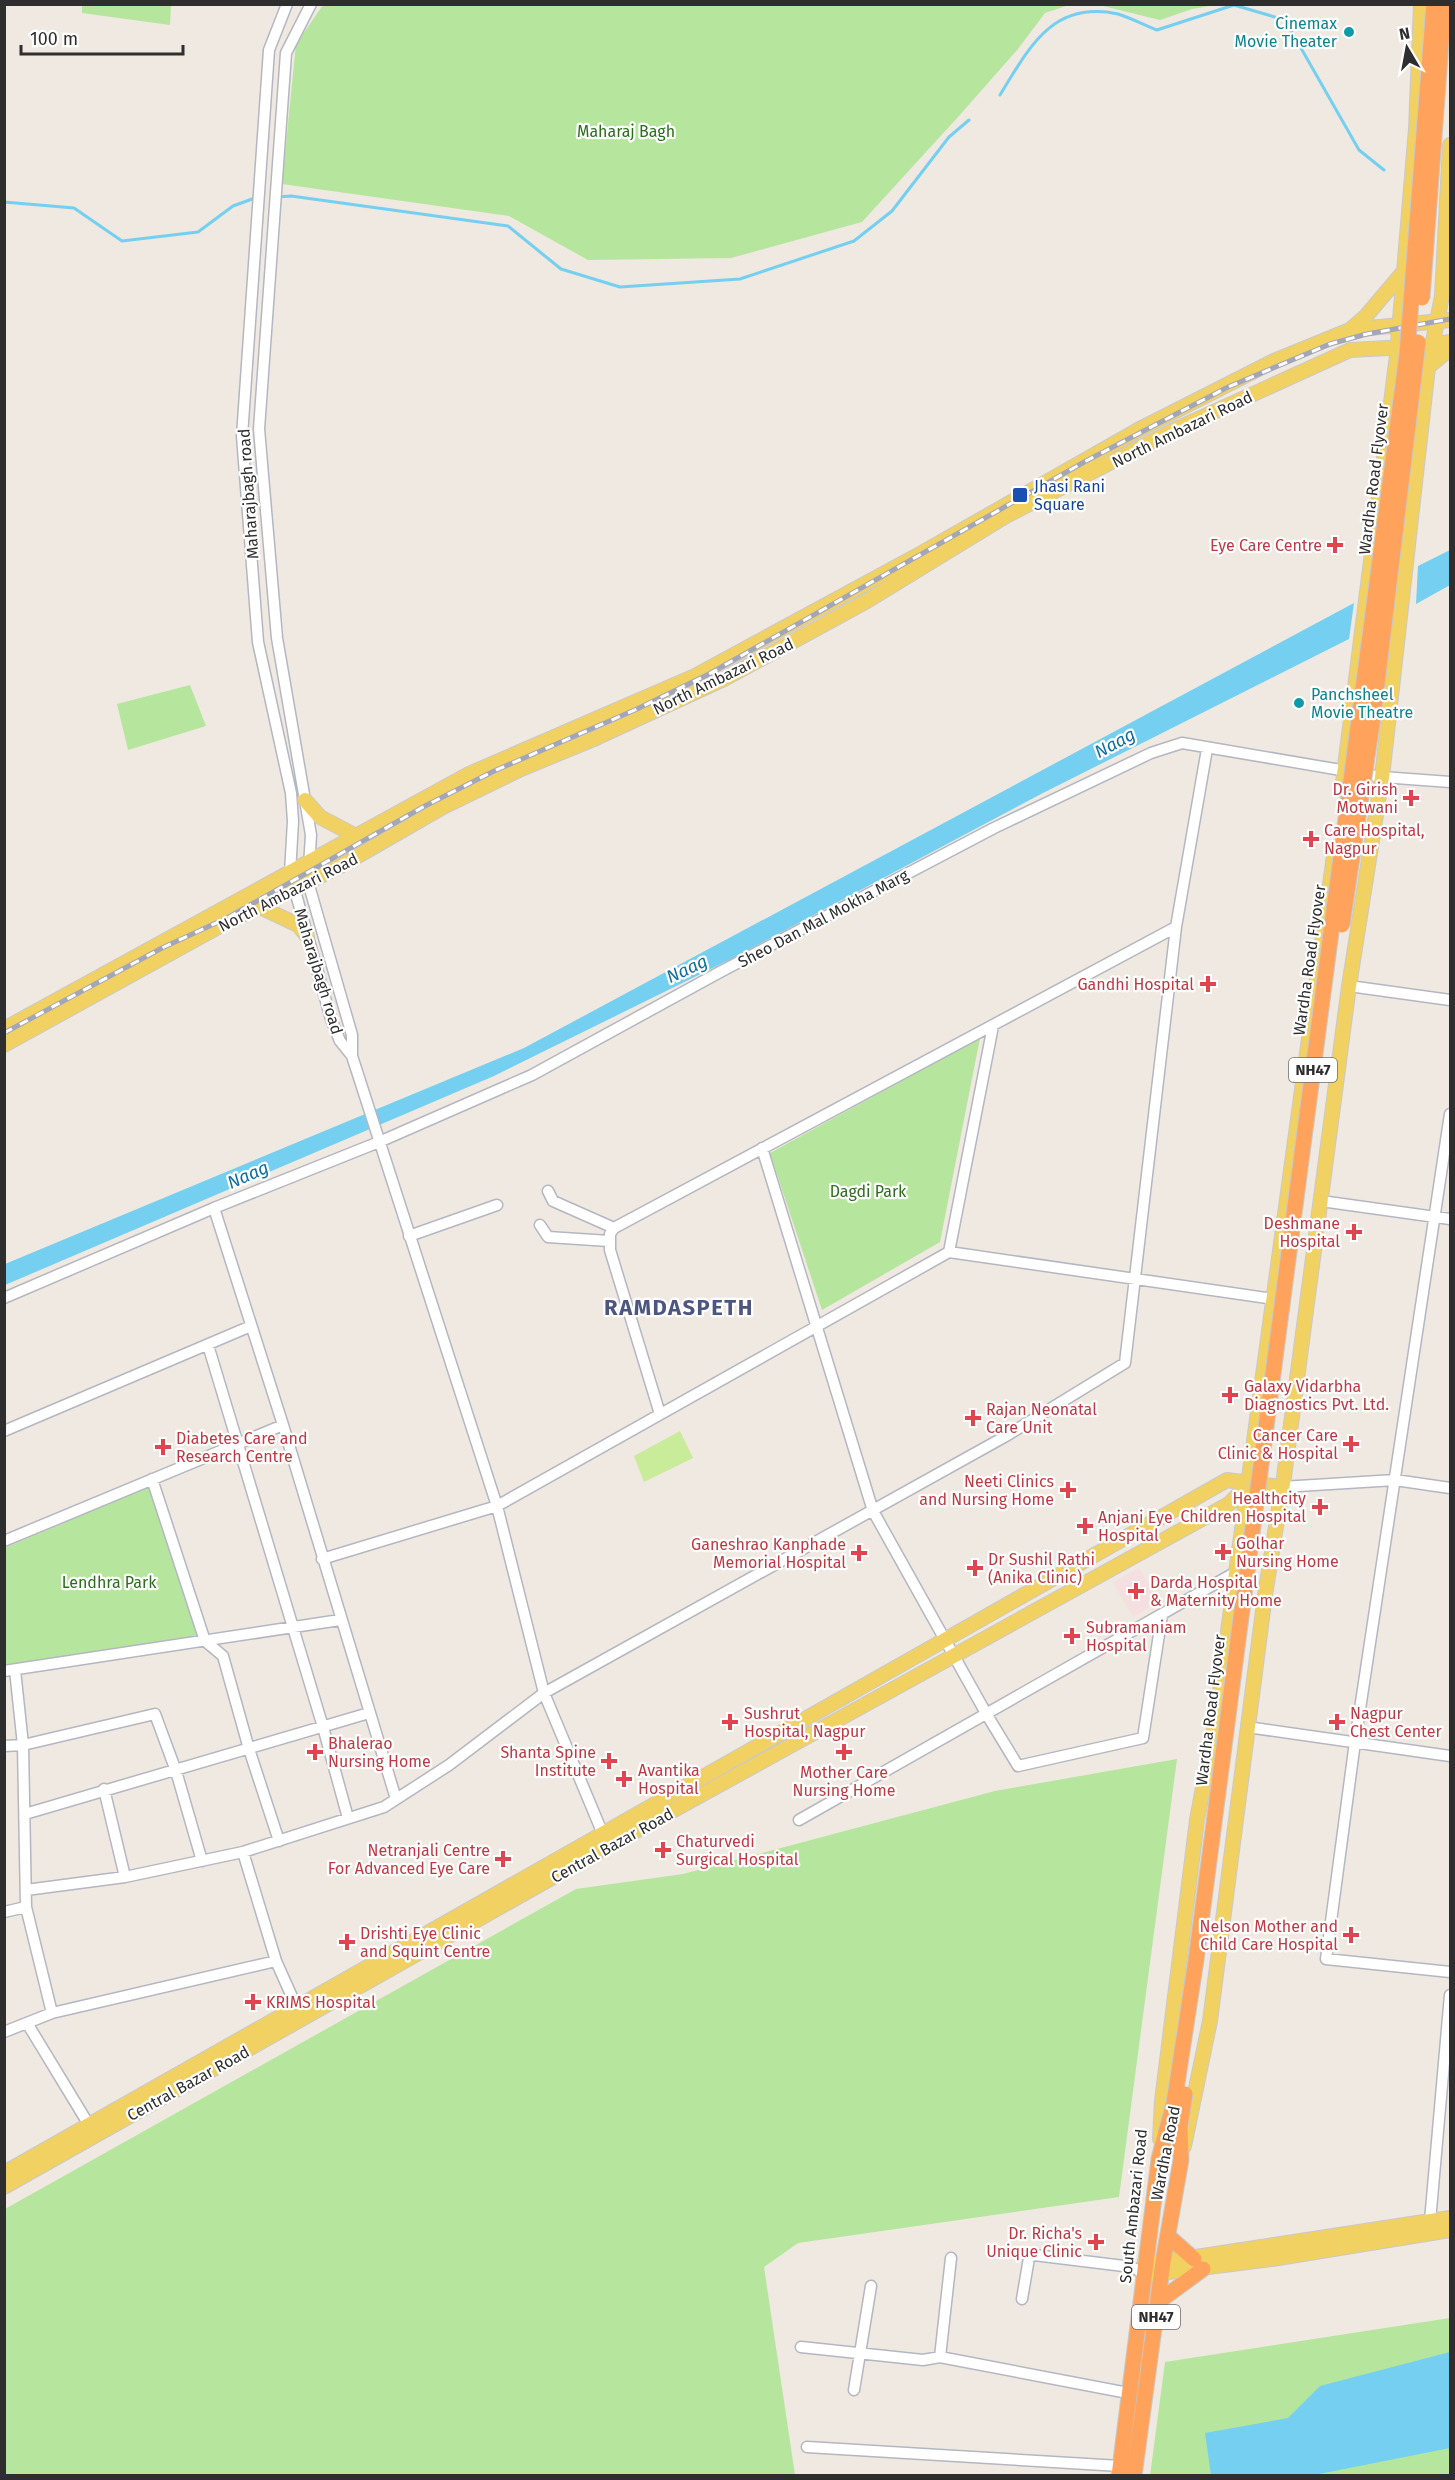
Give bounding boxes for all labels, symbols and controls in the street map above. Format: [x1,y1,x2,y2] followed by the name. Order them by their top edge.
[1235,14,1338,51] place label: Cinemax Movie Theater
[21,18,183,56] scale bar
[1377,18,1437,78] north arrow
[1398,23,1411,44] text: N
[1342,25,1356,39] marker: Cinemax Movie Theater
[30,28,78,50] text: 100 m
[577,122,675,141] park label: Maharaj Bagh
[1109,387,1256,472] street label: North Ambazari Road
[1355,402,1392,556] street label: Wardha Road Flyover
[234,428,263,560] street label: Maharajbagh road
[1034,477,1105,514] place label: Jhasi Rani Square
[1011,486,1029,504] marker: Jhasi Rani Square
[1210,536,1322,555] place label: Eye Care Centre
[1326,536,1344,554] marker: Eye Care Centre
[650,634,797,719] street label: North Ambazari Road
[1311,685,1413,722] place label: Panchsheel Movie Theatre
[1292,696,1306,710] marker: Panchsheel Movie Theatre
[1091,723,1139,763] water label: Naag
[1333,780,1398,817] place label: Dr. Girish Motwani
[1402,789,1420,807] marker: Dr. Girish Motwani
[1324,821,1425,858] place label: Care Hospital, Nagpur
[1302,830,1320,848] marker: Care Hospital, Nagpur
[215,849,361,936] street label: North Ambazari Road
[735,865,912,972] street label: Sheo Dan Mal Mokha Marg
[1289,883,1330,1037] street label: Wardha Road Flyover
[290,906,347,1036] street label: Maharajbagh road
[663,950,711,988] water label: Naag
[1078,975,1194,994] place label: Gandhi Hospital
[1199,975,1217,993] marker: Gandhi Hospital
[1289,1058,1337,1082] road number: NH47
[224,1156,272,1194] water label: Naag
[830,1182,907,1201] park label: Dagdi Park
[1264,1214,1340,1251] place label: Deshmane Hospital
[1345,1223,1363,1241] marker: Deshmane Hospital
[604,1294,754,1321] district label: RAMDASPETH
[1244,1377,1389,1414] place label: Galaxy Vidarbha Diagnostics Pvt. Ltd.
[1221,1386,1239,1404] marker: Galaxy Vidarbha Diagnostics Pvt. Ltd.
[986,1400,1097,1437] place label: Rajan Neonatal Care Unit
[964,1409,982,1427] marker: Rajan Neonatal Care Unit
[1218,1426,1338,1463] place label: Cancer Care Clinic & Hospital
[176,1429,308,1466] place label: Diabetes Care and Research Centre
[1342,1435,1360,1453] marker: Cancer Care Clinic & Hospital
[154,1438,172,1456] marker: Diabetes Care and Research Centre
[919,1472,1054,1509] place label: Neeti Clinics and Nursing Home
[1059,1481,1077,1499] marker: Neeti Clinics and Nursing Home
[1180,1489,1306,1526] place label: Healthcity Children Hospital
[1311,1498,1329,1516] marker: Healthcity Children Hospital
[1098,1508,1173,1545] place label: Anjani Eye Hospital
[1076,1517,1094,1535] marker: Anjani Eye Hospital
[1236,1534,1339,1571] place label: Golhar Nursing Home
[691,1535,846,1572] place label: Ganeshrao Kanphade Memorial Hospital
[1214,1543,1232,1561] marker: Golhar Nursing Home
[850,1544,868,1562] marker: Ganeshrao Kanphade Memorial Hospital
[988,1550,1095,1587] place label: Dr Sushil Rathi (Anika Clinic)
[966,1559,984,1577] marker: Dr Sushil Rathi (Anika Clinic)
[62,1573,157,1592] park label: Lendhra Park
[1150,1573,1282,1610] place label: Darda Hospital & Maternity Home
[1127,1582,1145,1600] marker: Darda Hospital & Maternity Home
[1086,1618,1187,1655] place label: Subramaniam Hospital
[1063,1627,1081,1645] marker: Subramaniam Hospital
[1192,1633,1229,1787] street label: Wardha Road Flyover
[744,1704,866,1741] place label: Sushrut Hospital, Nagpur
[1350,1704,1442,1741] place label: Nagpur Chest Center
[721,1713,739,1731] marker: Sushrut Hospital, Nagpur
[1328,1713,1346,1731] marker: Nagpur Chest Center
[328,1734,431,1771] place label: Bhalerao Nursing Home
[306,1743,324,1761] marker: Bhalerao Nursing Home
[500,1743,596,1780] place label: Shanta Spine Institute
[835,1743,853,1761] marker: Mother Care Nursing Home
[600,1752,618,1770] marker: Shanta Spine Institute
[638,1761,700,1798] place label: Avantika Hospital
[793,1763,895,1800] place label: Mother Care Nursing Home
[615,1770,633,1788] marker: Avantika Hospital
[548,1804,677,1887] street label: Central Bazar Road
[676,1832,799,1869] place label: Chaturvedi Surgical Hospital
[328,1841,490,1878] place label: Netranjali Centre For Advanced Eye Care
[654,1841,672,1859] marker: Chaturvedi Surgical Hospital
[494,1850,512,1868] marker: Netranjali Centre For Advanced Eye Care
[1200,1917,1338,1954] place label: Nelson Mother and Child Care Hospital
[360,1924,490,1961] place label: Drishti Eye Clinic and Squint Centre
[1342,1926,1360,1944] marker: Nelson Mother and Child Care Hospital
[338,1933,356,1951] marker: Drishti Eye Clinic and Squint Centre
[244,1993,262,2011] marker: KRIMS Hospital
[266,1993,376,2012] place label: KRIMS Hospital
[124,2042,253,2125] street label: Central Bazar Road
[1147,2104,1184,2202] street label: Wardha Road
[1116,2128,1151,2284] street label: South Ambazari Road
[986,2224,1082,2261] place label: Dr. Richa's Unique Clinic
[1087,2233,1105,2251] marker: Dr. Richa's Unique Clinic
[1132,2305,1180,2329] road number: NH47

